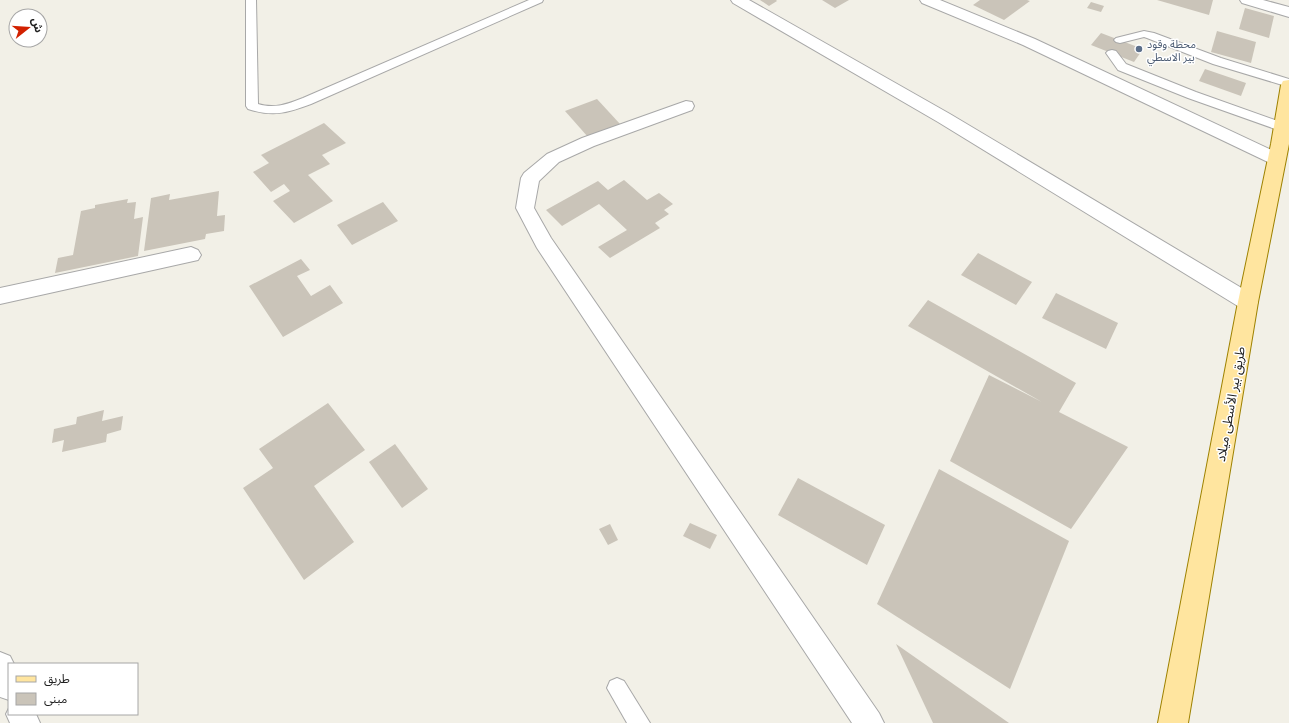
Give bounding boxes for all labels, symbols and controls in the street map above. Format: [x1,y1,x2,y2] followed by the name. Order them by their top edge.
[8,8,48,48] north arrow
[29,16,46,34] text: ش
[1147,37,1196,66] place label: محطة وقود بير الاسطي
[1134,44,1144,54] marker: محطة وقود بير الاسطي
[1212,345,1249,463] street label: طريق بير الأسطى ميلاد
[8,663,138,715] legend
[44,671,70,687] text: طريق
[44,691,67,706] text: مبنى

